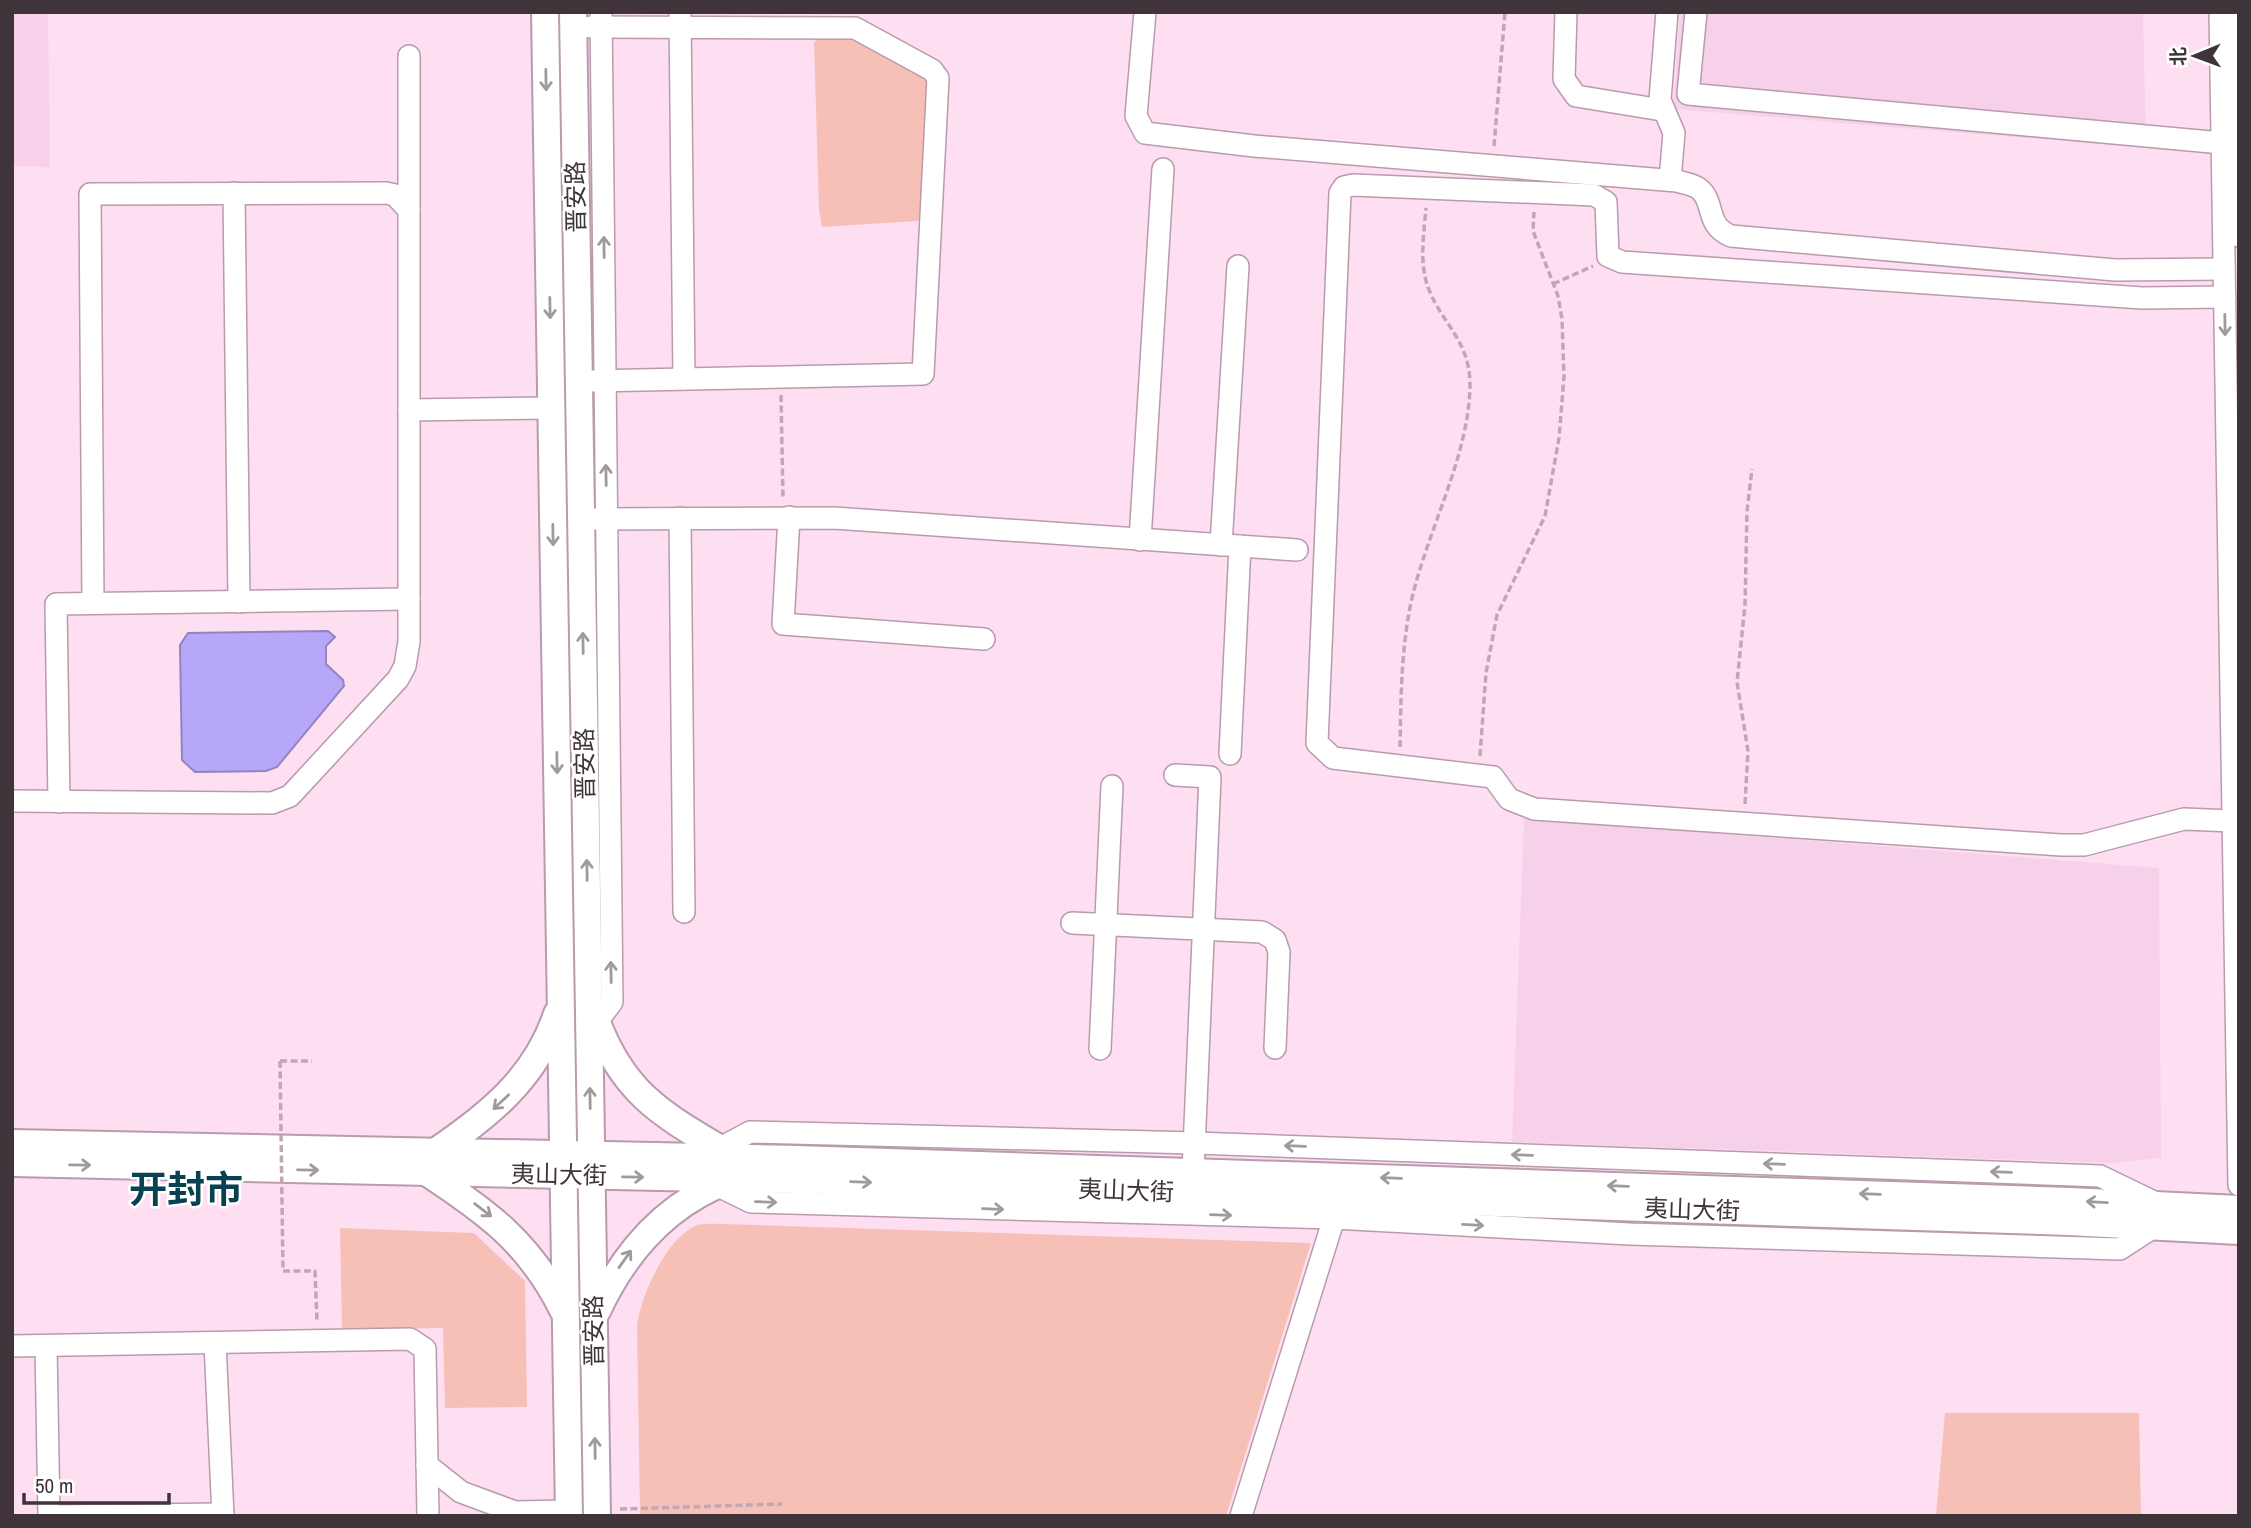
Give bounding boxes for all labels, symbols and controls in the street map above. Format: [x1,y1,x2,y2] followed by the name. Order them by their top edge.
[2160,21,2230,91] north arrow
[2165,47,2191,66] text: 北
[540,69,553,92] one-way arrow
[558,161,592,233] street label: 晋安路
[597,236,611,259] one-way arrow
[543,296,557,319] one-way arrow
[2218,314,2232,337] one-way arrow
[599,463,613,486] one-way arrow
[547,524,560,547] one-way arrow
[576,631,590,654] one-way arrow
[567,728,601,800] street label: 晋安路
[550,751,564,774] one-way arrow
[580,859,593,882] one-way arrow
[605,960,618,983] one-way arrow
[583,1086,597,1109] one-way arrow
[492,1094,510,1110] one-way arrow
[1283,1140,1306,1153] one-way arrow
[1511,1148,1534,1161] one-way arrow
[511,1157,607,1191] street label: 夷山大街
[1763,1157,1786,1171] one-way arrow
[69,1158,92,1171] one-way arrow
[296,1163,319,1176] one-way arrow
[129,1164,243,1215] district label: 开封市
[1990,1166,2013,1179] one-way arrow
[622,1170,645,1184] one-way arrow
[1078,1172,1175,1208] street label: 夷山大街
[1379,1172,1402,1185] one-way arrow
[849,1176,872,1189] one-way arrow
[1607,1179,1630,1192] one-way arrow
[1859,1187,1882,1201] one-way arrow
[1644,1191,1741,1227] street label: 夷山大街
[2086,1195,2109,1208] one-way arrow
[754,1196,777,1209] one-way arrow
[982,1202,1005,1215] one-way arrow
[473,1203,491,1218] one-way arrow
[1209,1208,1232,1222] one-way arrow
[1461,1219,1484,1232] one-way arrow
[618,1250,632,1269] one-way arrow
[576,1295,610,1367] street label: 晋安路
[589,1436,602,1459] one-way arrow
[24,1462,170,1506] scale bar
[35,1471,73,1500] text: 50 m

